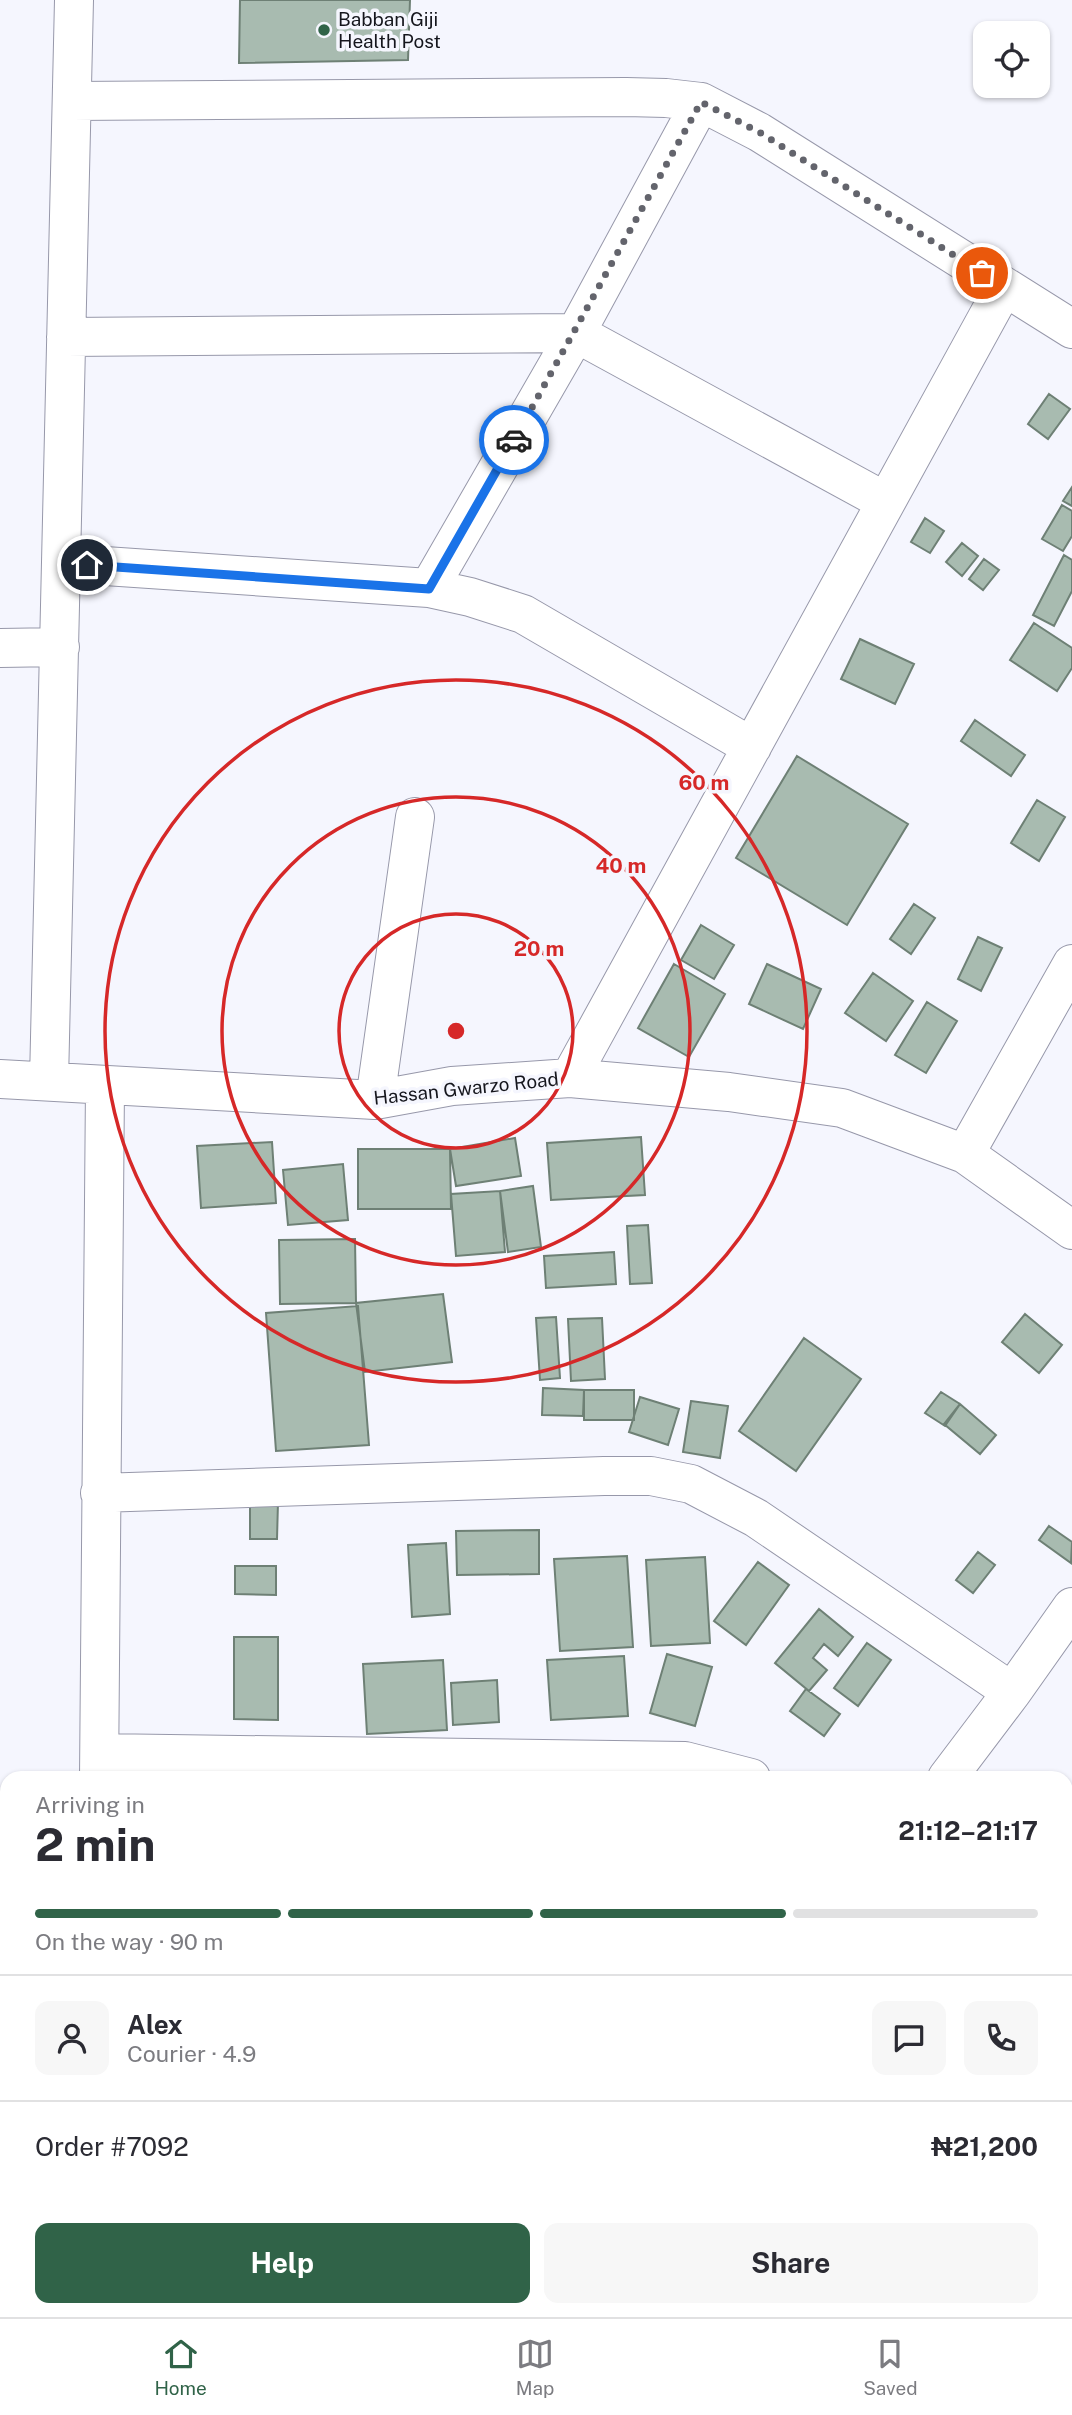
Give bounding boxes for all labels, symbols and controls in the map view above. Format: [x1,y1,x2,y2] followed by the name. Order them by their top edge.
[338,8,441,52] place label: Babban Giji Health Post
[973,21,1050,98] map controls
[973,21,1050,98] button: locate
[316,22,332,38] marker: Babban Giji Health Post
[952,243,1012,303] pin
[963,254,1001,292] icon: bag
[479,405,549,475] courier
[495,421,533,459] icon: car
[57,535,117,595] pin
[68,546,106,584] icon: home
[679,770,729,795] text: 60 m
[596,853,646,878] text: 40 m
[514,936,564,961] text: 20 m
[444,1019,468,1043] centre of rings
[372,1067,560,1109] street label: Hassan Gwarzo Road
[35,1791,145,1818] text: Arriving in
[898,1815,1038,1846] text: 21:12–21:17
[35,1817,155,1871] text: 2 min
[35,1928,223,1955] text: On the way · 90 m
[35,2001,109,2075] button: person
[872,2001,946,2075] button: chat
[964,2001,1038,2075] button: phone
[127,2009,183,2040] text: Alex
[127,2040,256,2067] text: Courier · 4.9
[35,2131,189,2162] text: Order #7092
[931,2131,1038,2162] text: ₦21,200
[35,2223,530,2303] button: Help
[544,2223,1038,2303] button: Share
[154,2335,207,2399] tab: Home
[516,2335,554,2399] tab: Map
[863,2335,918,2399] tab: Saved

